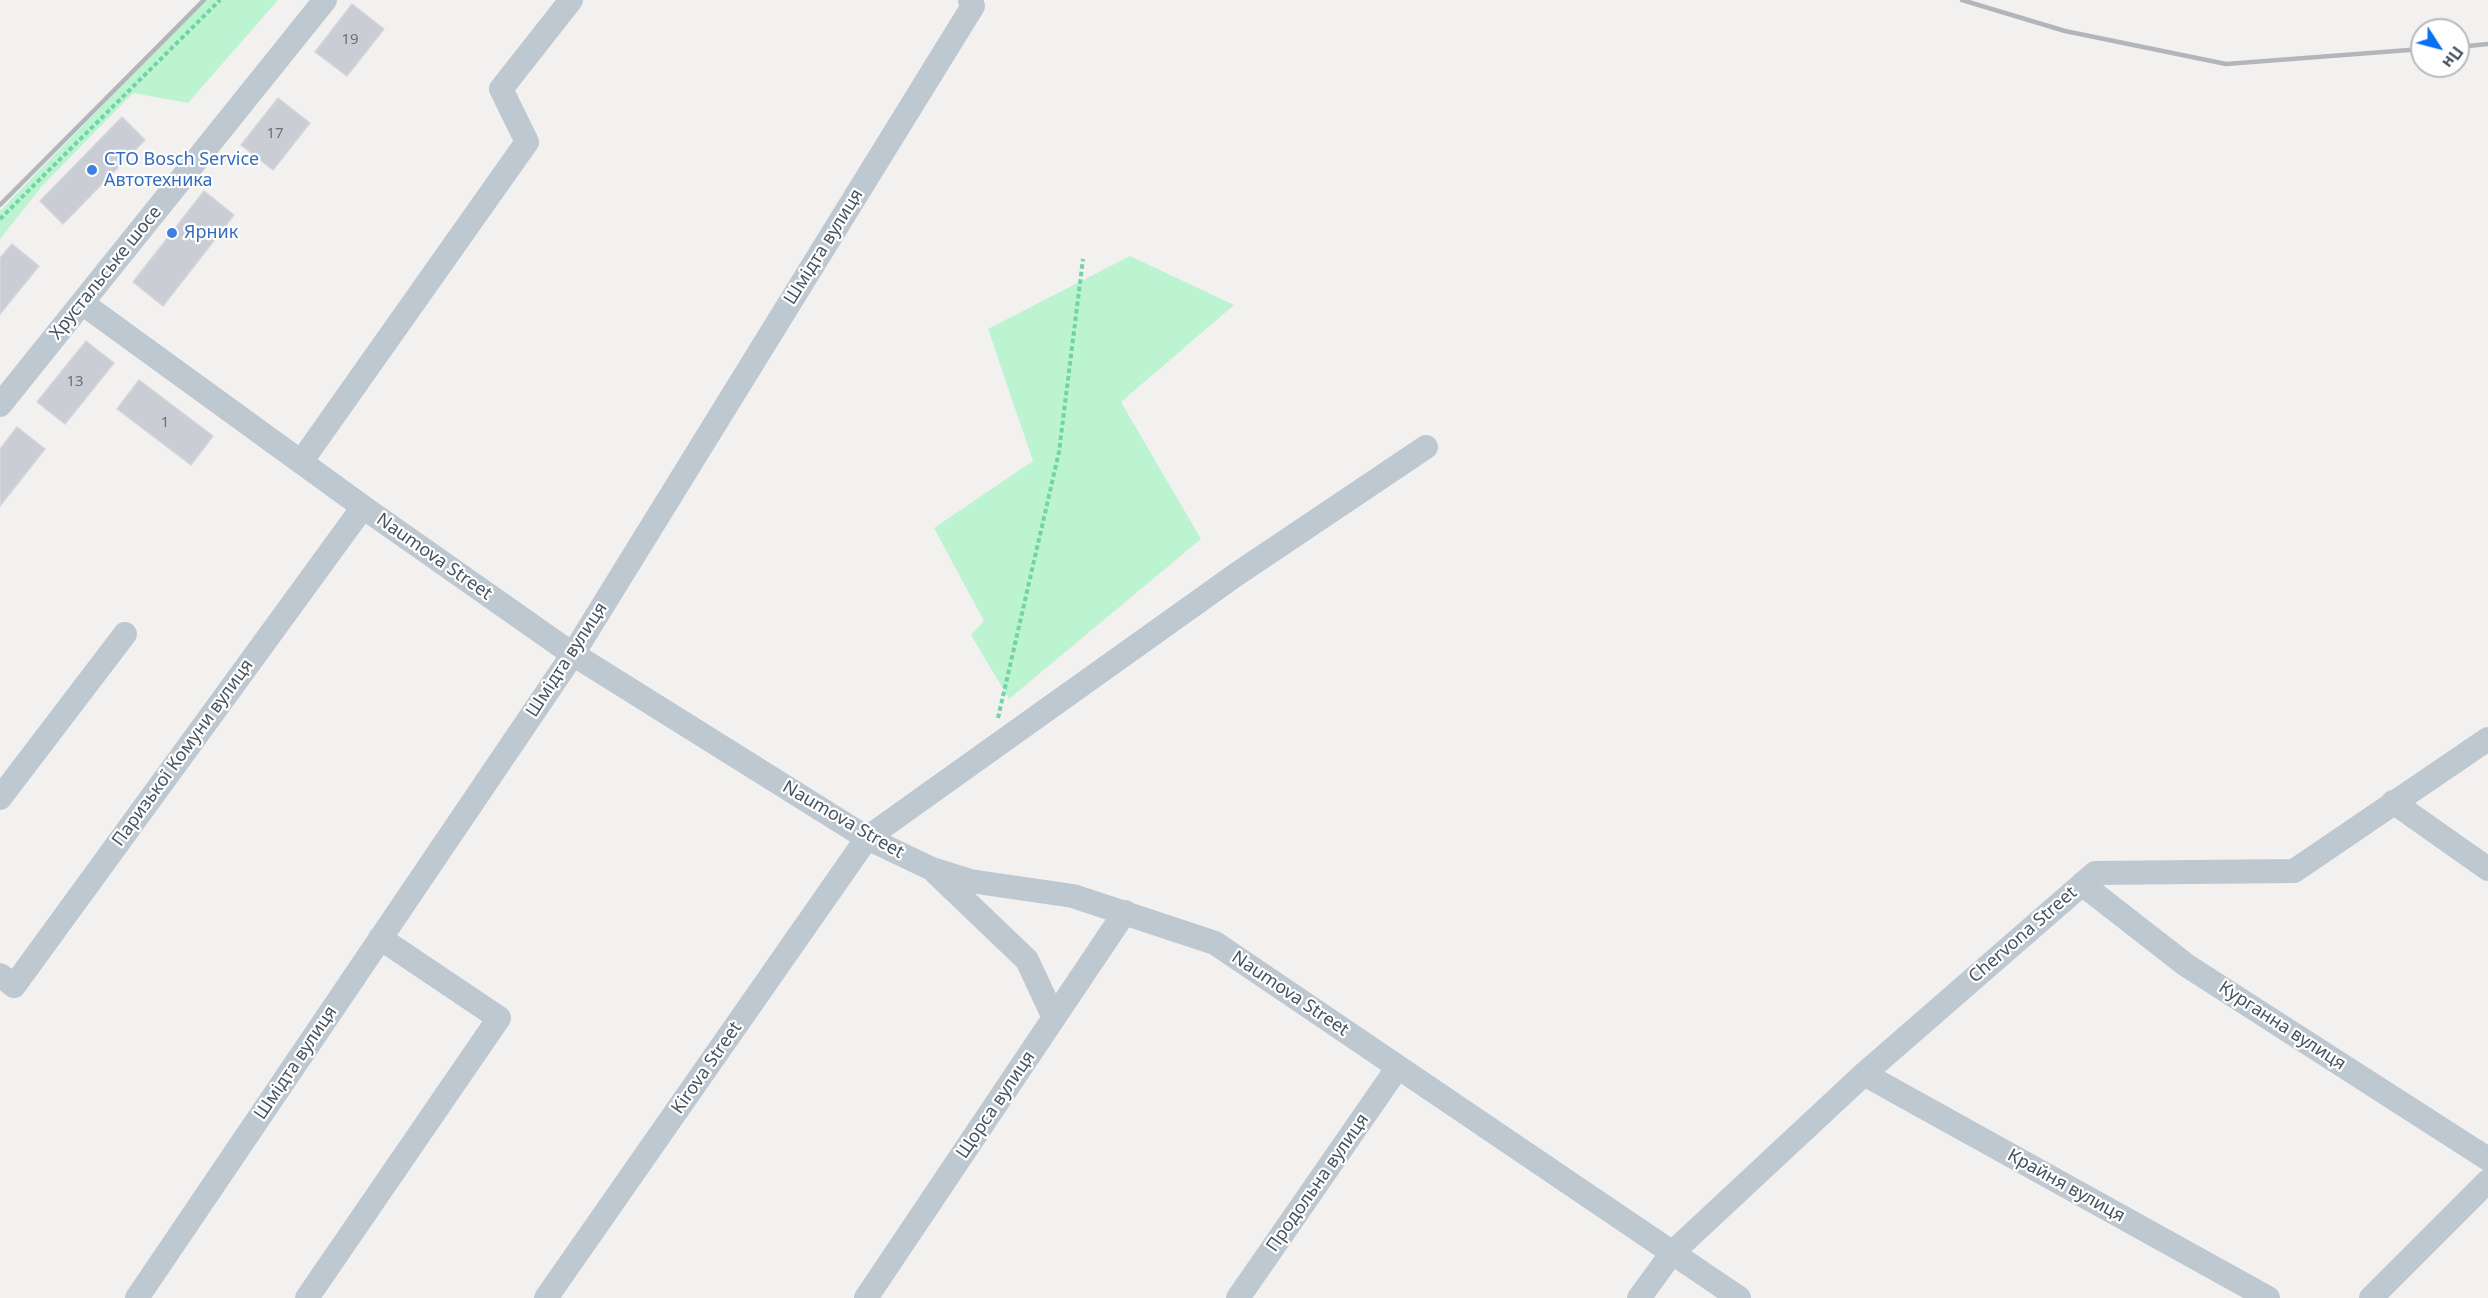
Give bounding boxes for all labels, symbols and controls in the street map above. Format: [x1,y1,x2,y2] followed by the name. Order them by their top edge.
[2410,18,2470,78] north arrow
[341,31,359,49] house number: 19
[2437,42,2469,73] text: Пн
[266,125,284,143] house number: 17
[104,149,259,192] place label: СТО Bosch Service Автотехника
[85,163,99,177] marker: СТО Bosch Service Автотехника
[780,185,868,309] street label: Шмідта вулиця
[46,202,166,344] street label: Хрустальське шосе
[184,222,238,244] place label: Ярник
[165,226,179,240] marker: Ярник
[66,373,84,391] house number: 13
[161,414,169,432] house number: 1
[372,509,496,605] street label: Naumova Street
[522,599,612,721] street label: Шмідта вулиця
[108,655,258,851] street label: Паризької Комуни вулиця
[779,777,907,863] street label: Naumova Street
[1964,882,2082,988] street label: Chervona Street
[1227,947,1353,1041] street label: Naumova Street
[2214,977,2350,1075] street label: Курганна вулиця
[250,1002,342,1124] street label: Шмідта вулиця
[667,1018,747,1118] street label: Kirova Street
[952,1047,1040,1163] street label: Щорса вулиця
[1262,1110,1374,1256] street label: Продольна вулиця
[2004,1145,2128,1227] street label: Крайня вулиця

